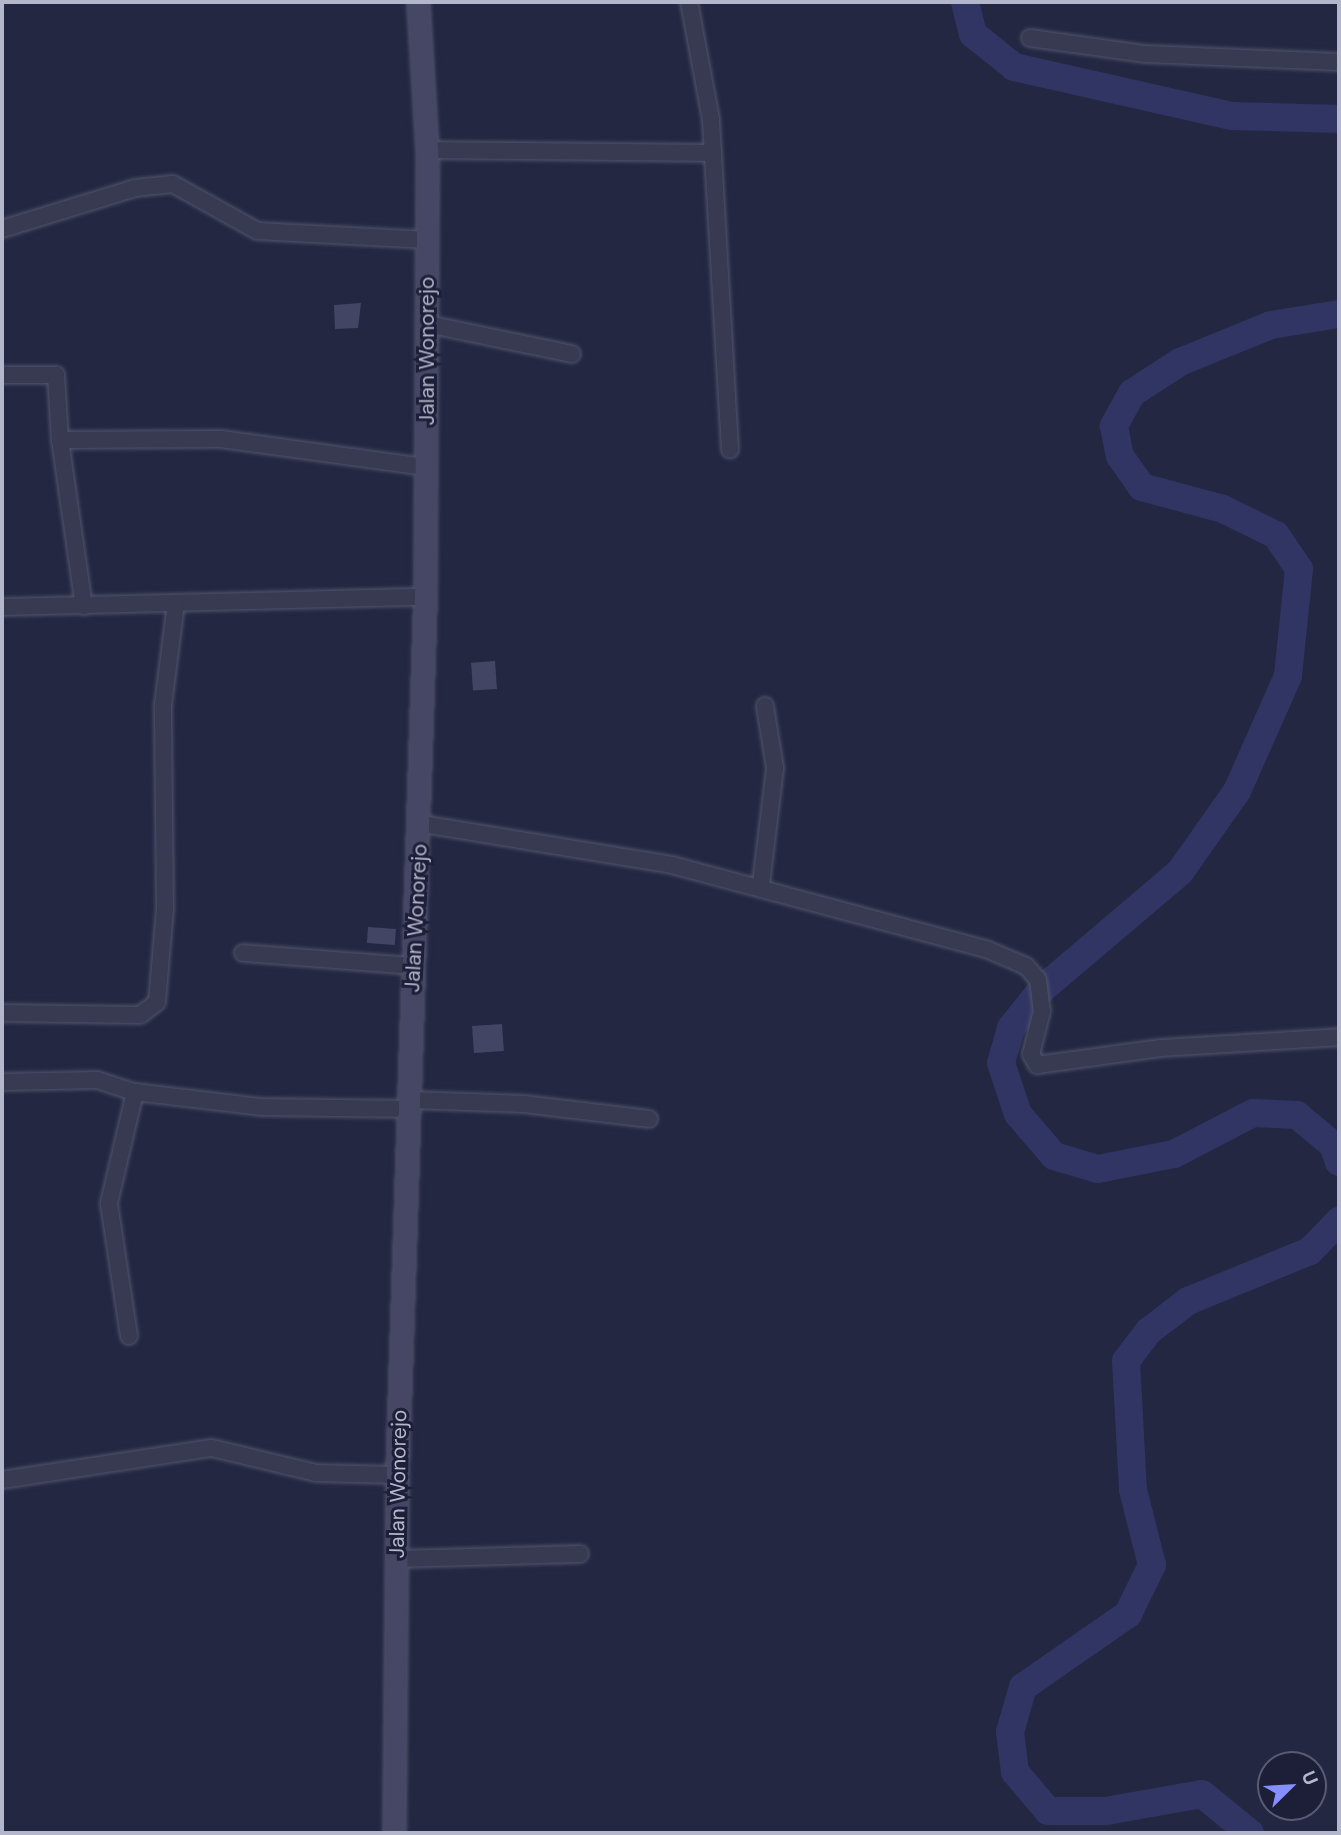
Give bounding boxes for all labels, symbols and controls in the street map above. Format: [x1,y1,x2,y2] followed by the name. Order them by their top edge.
[414,277,440,425] street label: Jalan Wonorejo
[400,843,432,993] street label: Jalan Wonorejo
[384,1409,412,1559] street label: Jalan Wonorejo
[1257,1751,1327,1821] north arrow
[1296,1767,1324,1789] text: U

